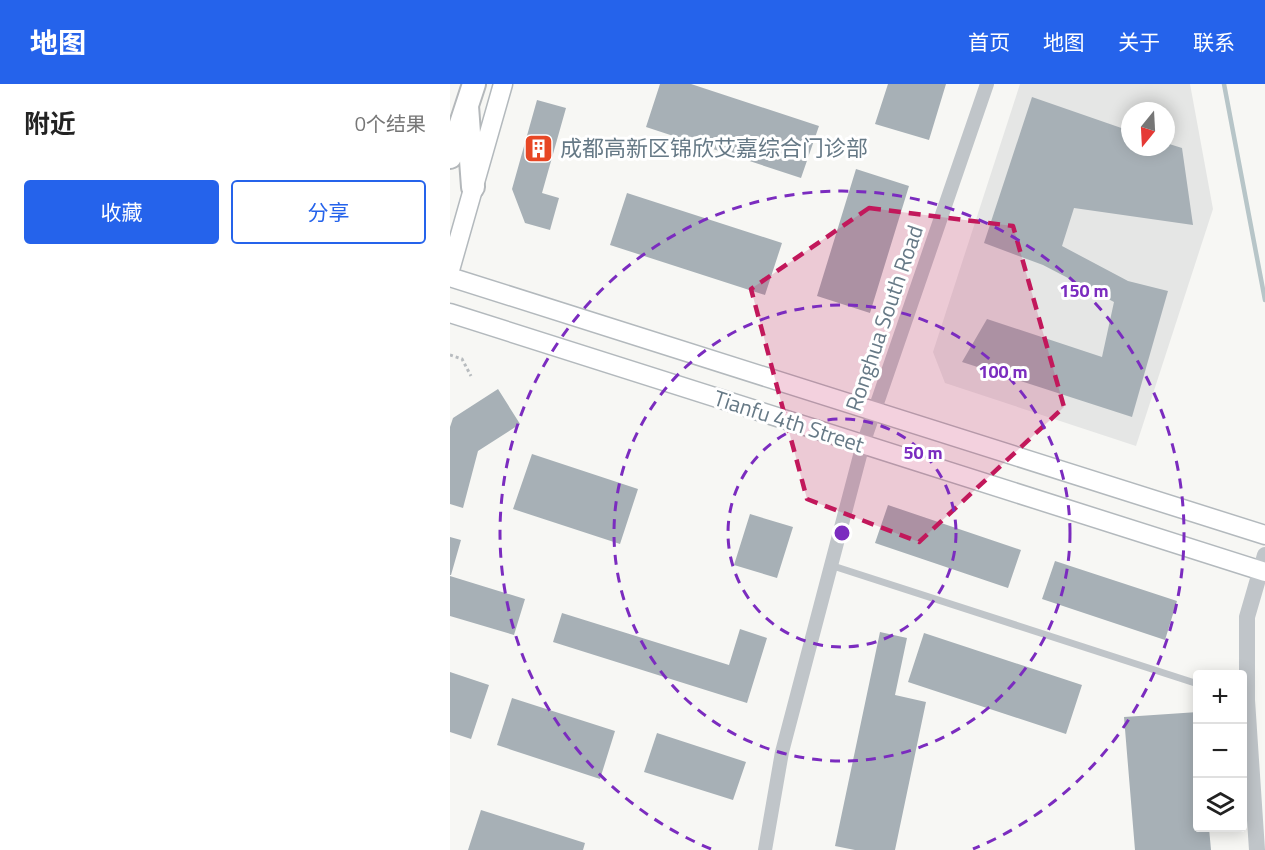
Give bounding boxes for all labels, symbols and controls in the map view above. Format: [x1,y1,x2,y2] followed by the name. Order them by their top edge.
[30,21,86,64] text: 地图
[968,26,1010,58] text: 首页
[1043,26,1085,58] text: 地图
[1118,26,1160,58] text: 关于
[1193,26,1235,58] text: 联系
[1121,102,1175,156] north arrow
[24,104,76,143] text: 附近
[355,108,426,139] text: 0个结果
[560,131,868,165] place label: 成都高新区锦欣艾嘉综合门诊部
[523,132,555,164] building icon: 成都高新区锦欣艾嘉综合门诊部
[24,180,219,244] button: 收藏
[231,180,426,244] button: 分享
[836,220,932,416] street label: Ronghua South Road
[1059,277,1109,304] text: 150 m
[978,358,1028,385] text: 100 m
[709,381,869,461] street label: Tianfu 4th Street
[903,439,943,466] text: 50 m
[832,523,852,543] centre of rings
[1193,670,1247,832] map controls
[1193,670,1247,724] button: +
[1193,724,1247,778] button: −
[1193,778,1247,832] button: layers

